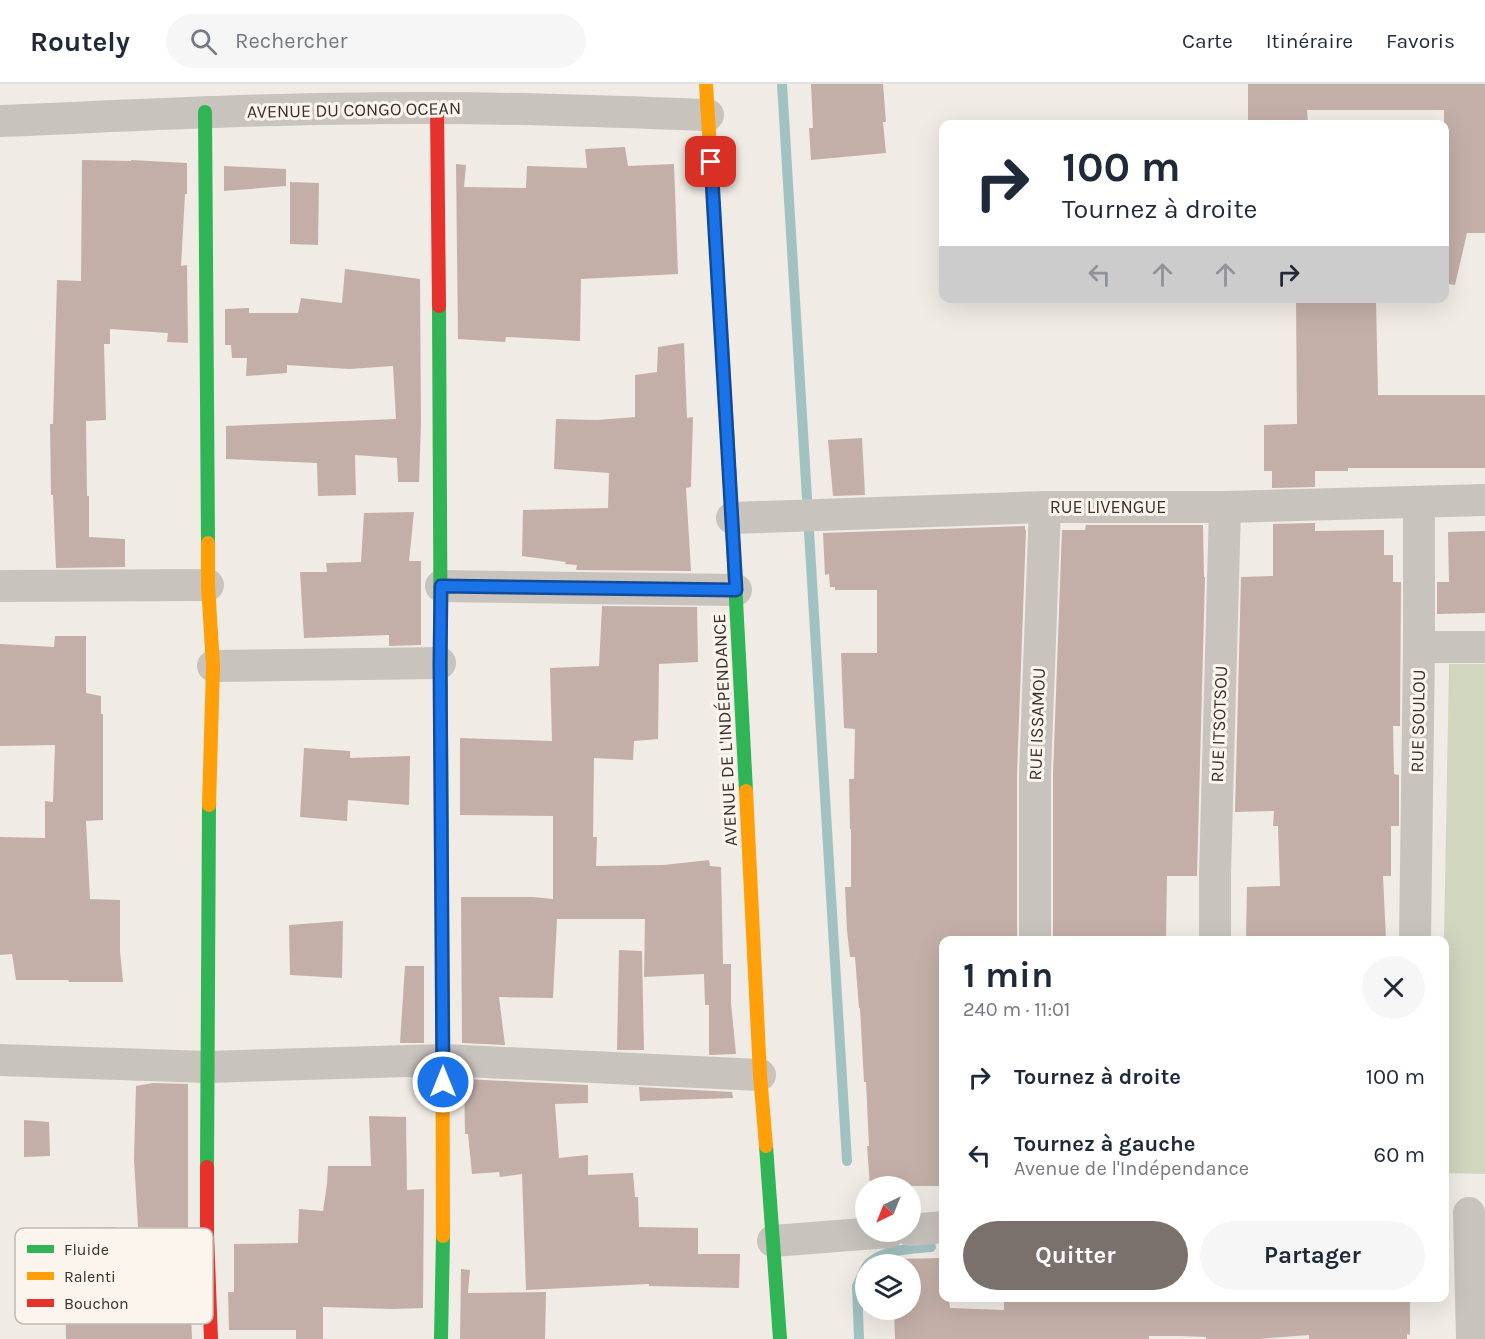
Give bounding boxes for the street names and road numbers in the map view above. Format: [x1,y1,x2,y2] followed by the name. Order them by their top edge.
[247,97,461,123] street label: AVENUE DU CONGO OCEAN
[1050,496,1166,518] street label: RUE LIVENGUE
[707,613,742,847] street label: AVENUE DE L'INDÉPENDANCE
[1206,665,1232,783] street label: RUE ITSOTSOU
[1024,667,1050,781] street label: RUE ISSAMOU
[1406,669,1430,773] street label: RUE SOULOU

